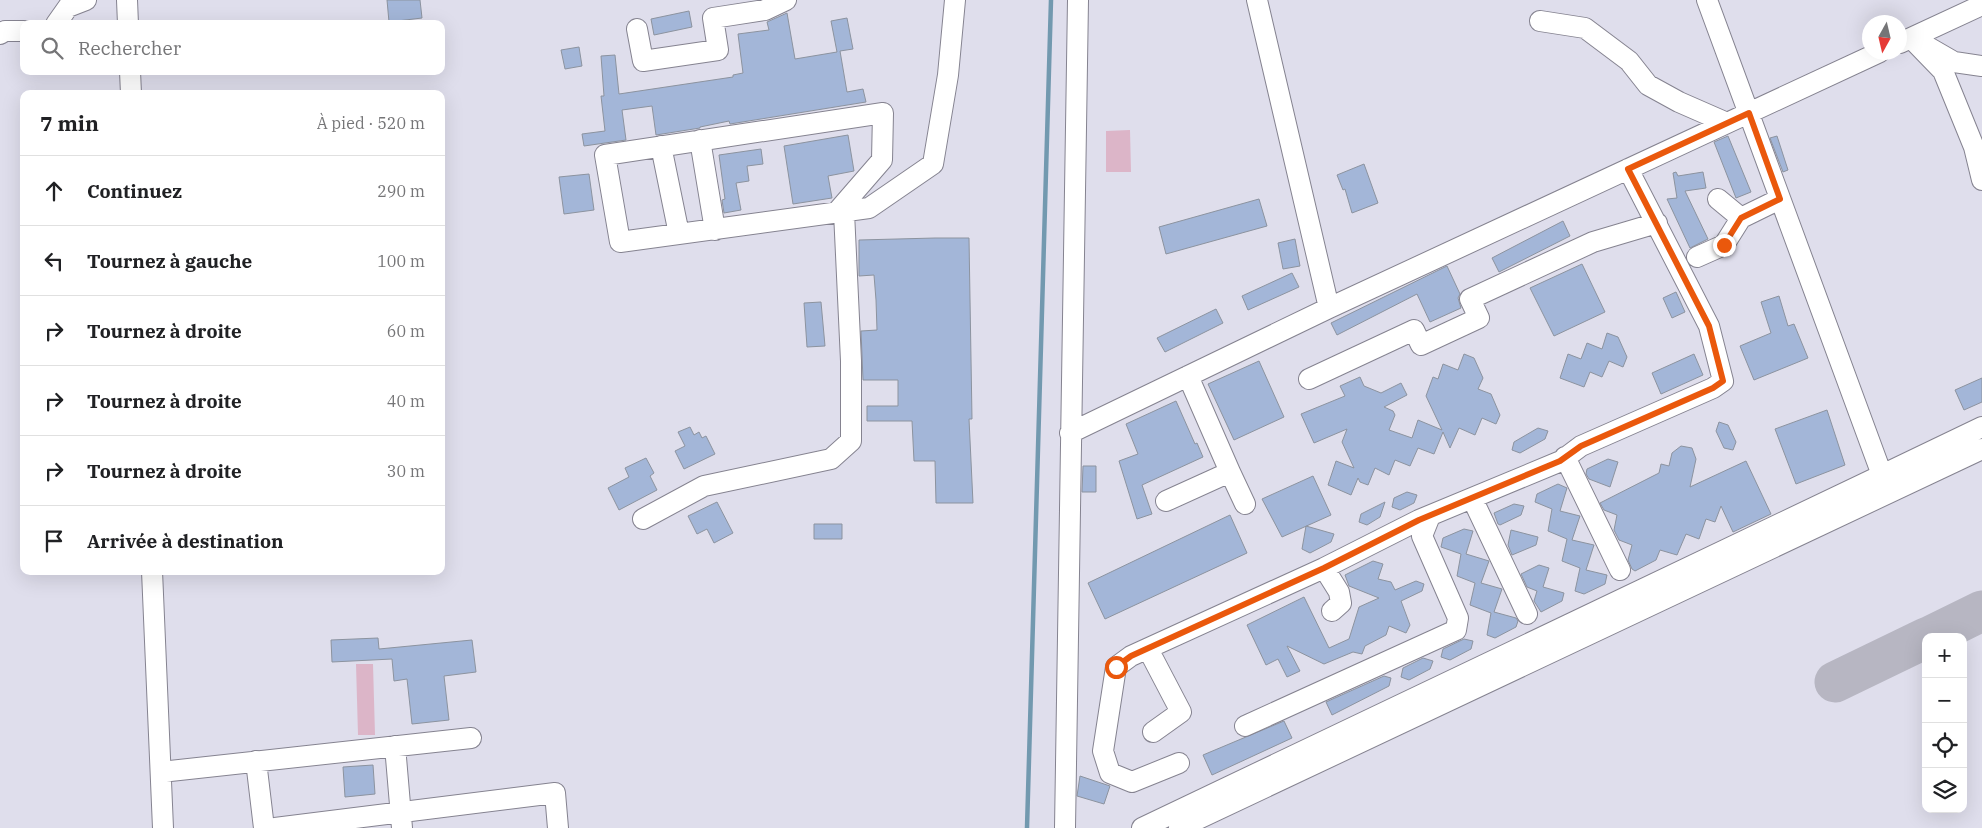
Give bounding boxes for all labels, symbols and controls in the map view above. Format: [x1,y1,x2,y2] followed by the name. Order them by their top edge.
[1862,15,1907,60] north arrow
[20,20,445,75] search box
[38,34,66,62] icon: search
[78,36,181,60] text: Rechercher
[40,109,99,137] text: 7 min
[317,113,425,133] text: À pied · 520 m
[40,177,68,205] icon: ahead
[87,179,182,203] text: Continuez
[377,181,425,201] text: 290 m
[1713,234,1736,257] route end
[40,247,68,275] icon: left
[87,249,252,273] text: Tournez à gauche
[377,251,425,271] text: 100 m
[40,317,68,345] icon: right
[87,319,242,343] text: Tournez à droite
[387,321,425,341] text: 60 m
[40,387,68,415] icon: right
[87,389,242,413] text: Tournez à droite
[387,391,425,411] text: 40 m
[40,457,68,485] icon: right
[87,459,242,483] text: Tournez à droite
[387,461,425,481] text: 30 m
[40,527,68,555] icon: arrive
[87,529,284,553] text: Arrivée à destination
[1922,633,1967,813] map controls
[1922,633,1967,678] button: +
[1105,656,1128,679] route start
[1922,678,1967,723] button: −
[1922,723,1967,768] button: locate
[1922,768,1967,813] button: layers

